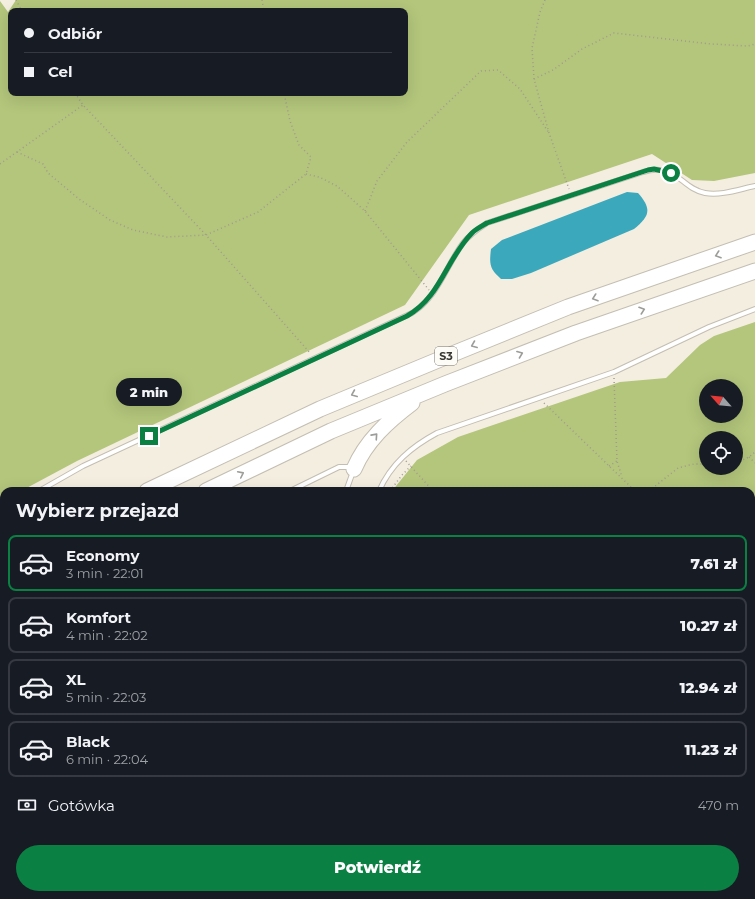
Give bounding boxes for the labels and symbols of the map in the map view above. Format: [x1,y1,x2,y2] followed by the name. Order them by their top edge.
[662,164,680,182] route start
[715,250,722,259] one-way arrow
[592,293,599,301] one-way arrow
[639,306,646,315] one-way arrow
[471,340,478,348] one-way arrow
[435,347,457,365] road number: S3
[517,351,524,359] one-way arrow
[116,378,182,406] callout: 2 min
[699,379,743,423] north arrow
[351,390,358,398] one-way arrow
[140,427,158,445] route end
[370,433,377,441] one-way arrow
[237,471,244,479] one-way arrow

